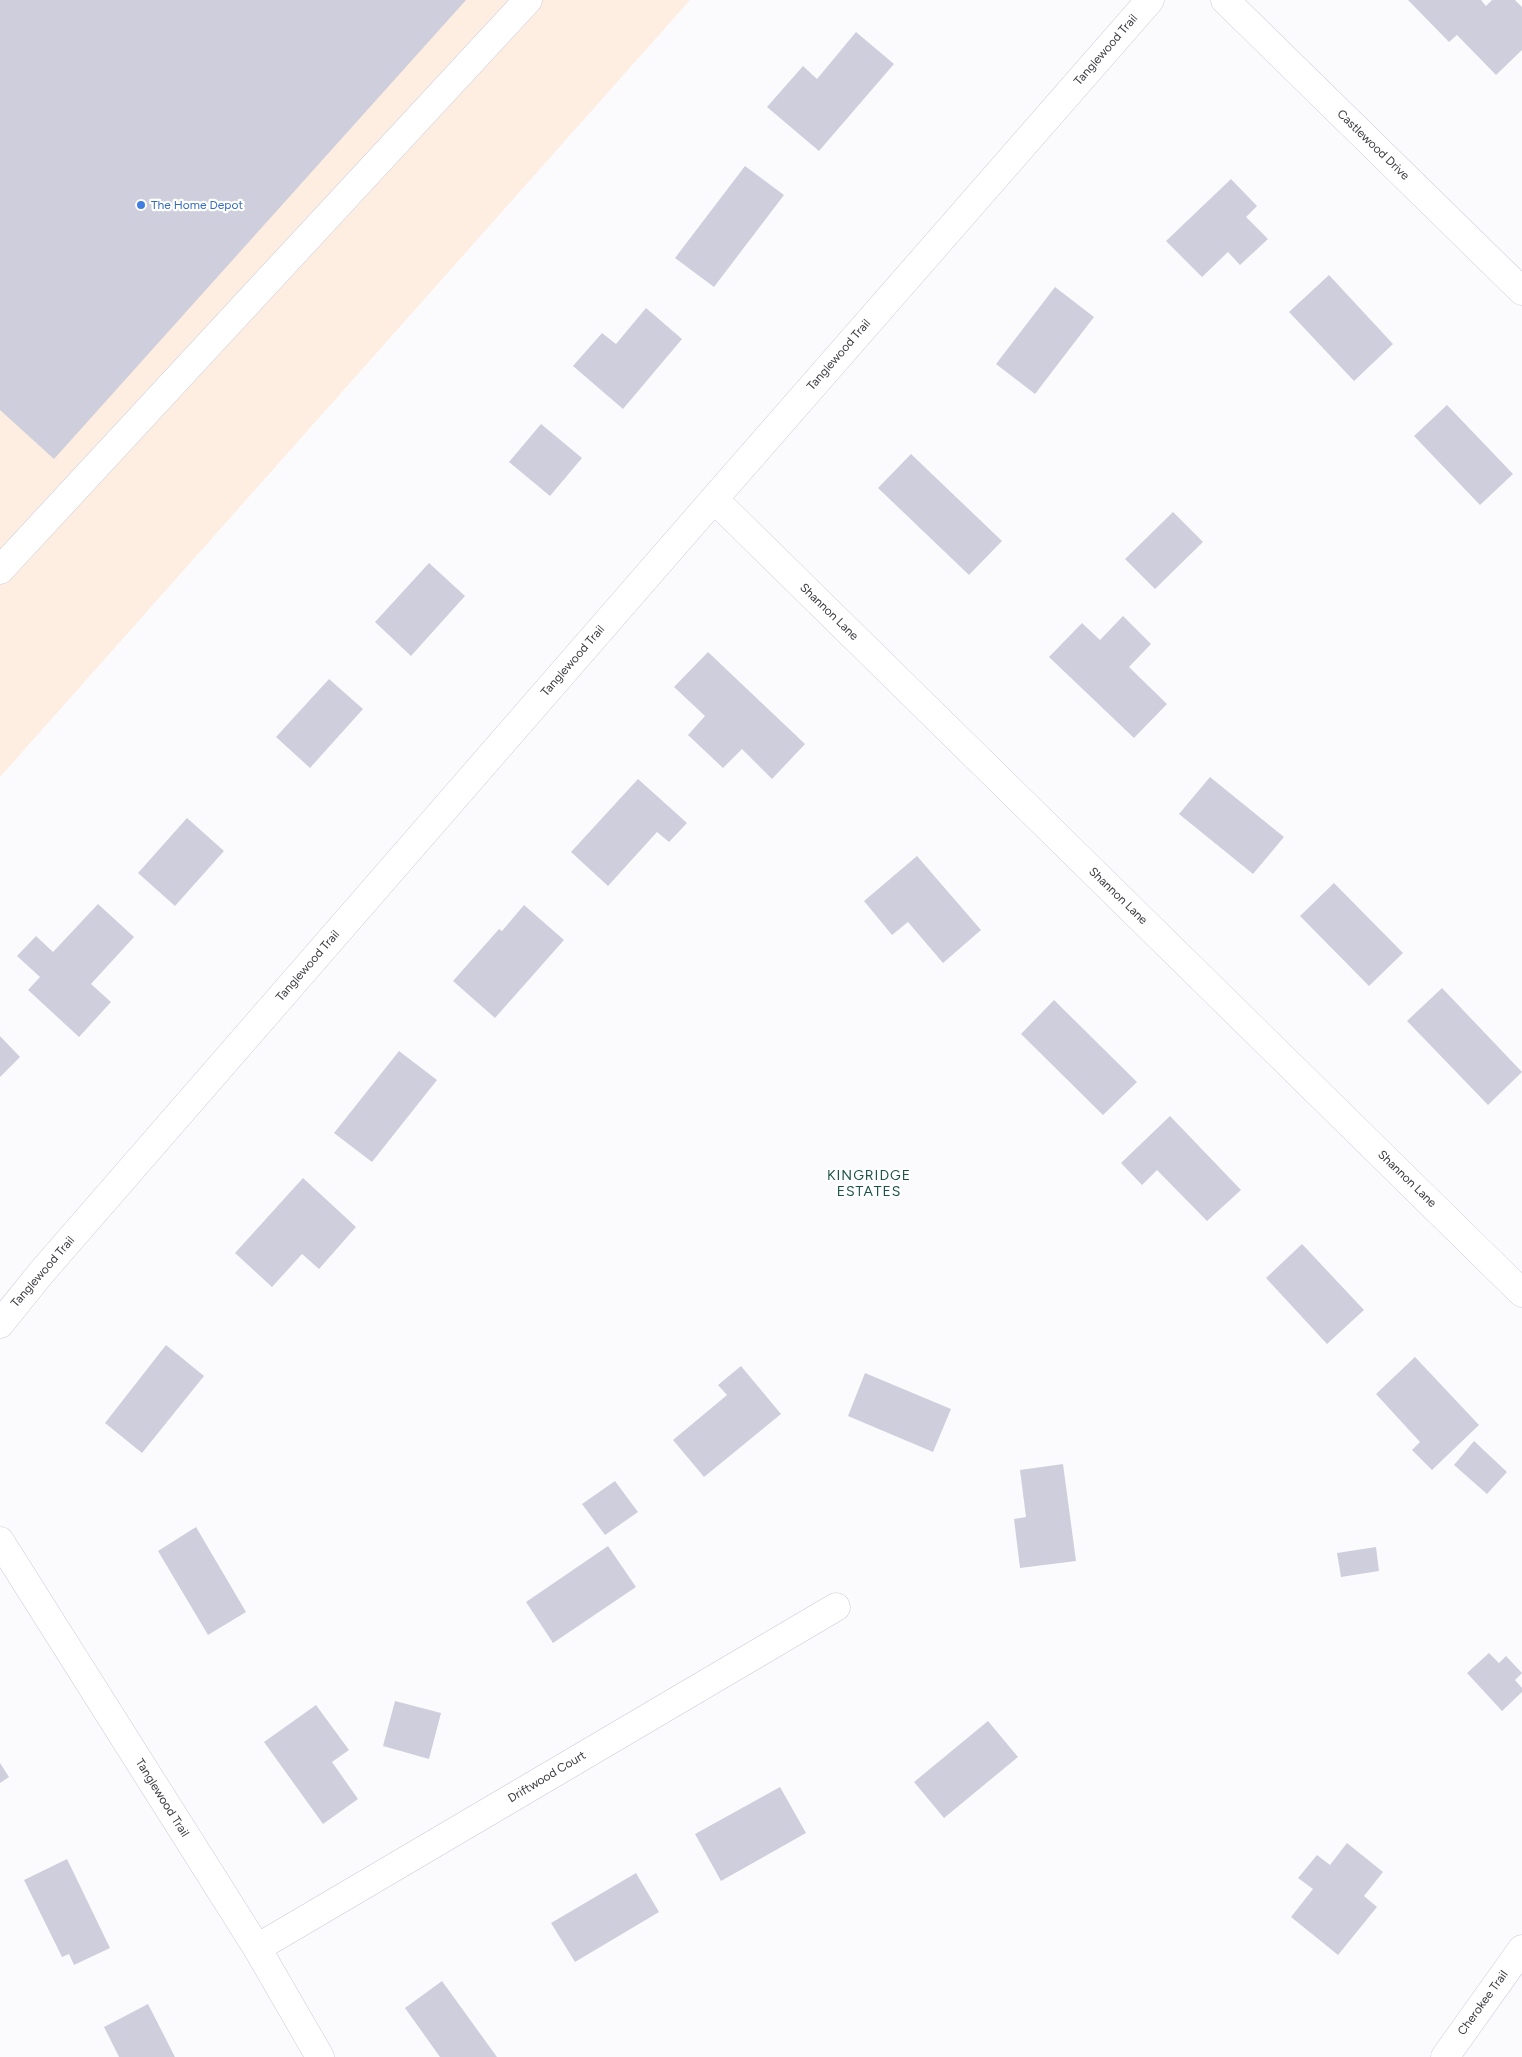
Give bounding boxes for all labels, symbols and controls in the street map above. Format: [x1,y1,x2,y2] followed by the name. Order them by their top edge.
[1071,11,1141,89] street label: Tanglewood Trail
[1334,107,1412,183] street label: Castlewood Drive
[151,198,243,212] place label: The Home Depot
[135,199,147,211] marker: The Home Depot
[804,316,874,394] street label: Tanglewood Trail
[797,580,861,644] street label: Shannon Lane
[538,622,608,700] street label: Tanglewood Trail
[1086,864,1150,928] street label: Shannon Lane
[273,927,343,1005] street label: Tanglewood Trail
[1375,1147,1439,1211] street label: Shannon Lane
[826,1168,912,1200] district label: KINGRIDGE ESTATES
[8,1233,78,1311] street label: Tanglewood Trail
[506,1748,588,1806] street label: Driftwood Court
[132,1756,192,1840] street label: Tanglewood Trail
[1455,1968,1511,2038] street label: Cherokee Trail

